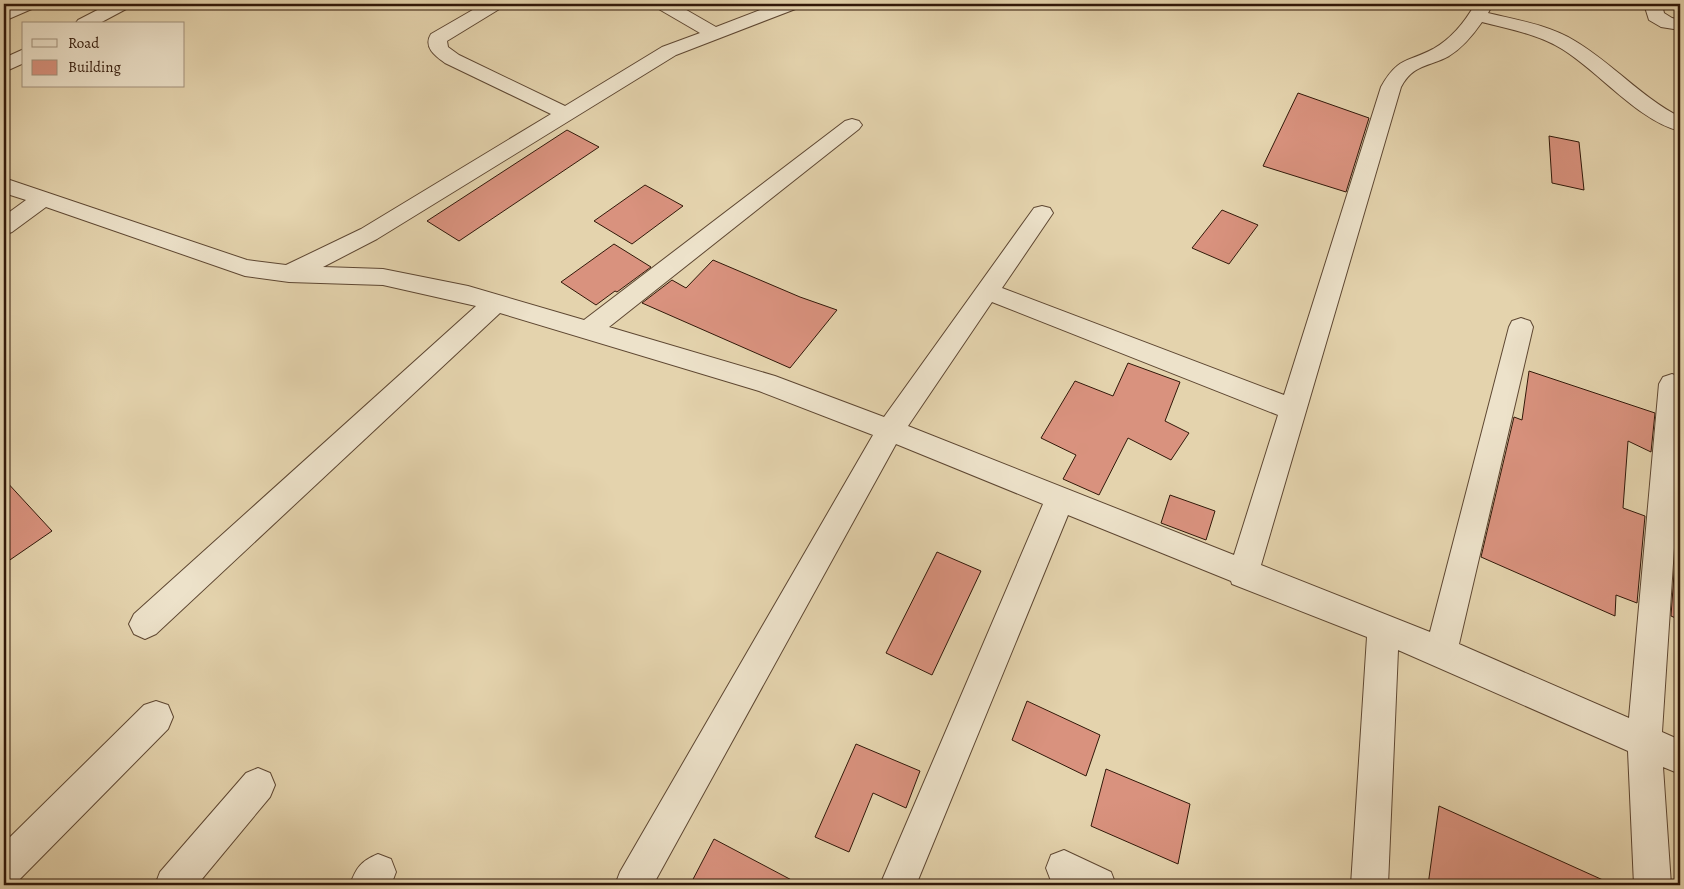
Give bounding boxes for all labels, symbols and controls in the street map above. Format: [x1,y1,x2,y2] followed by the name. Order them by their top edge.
[22,22,185,88] legend
[68,33,100,53] text: Road
[68,57,121,77] text: Building

